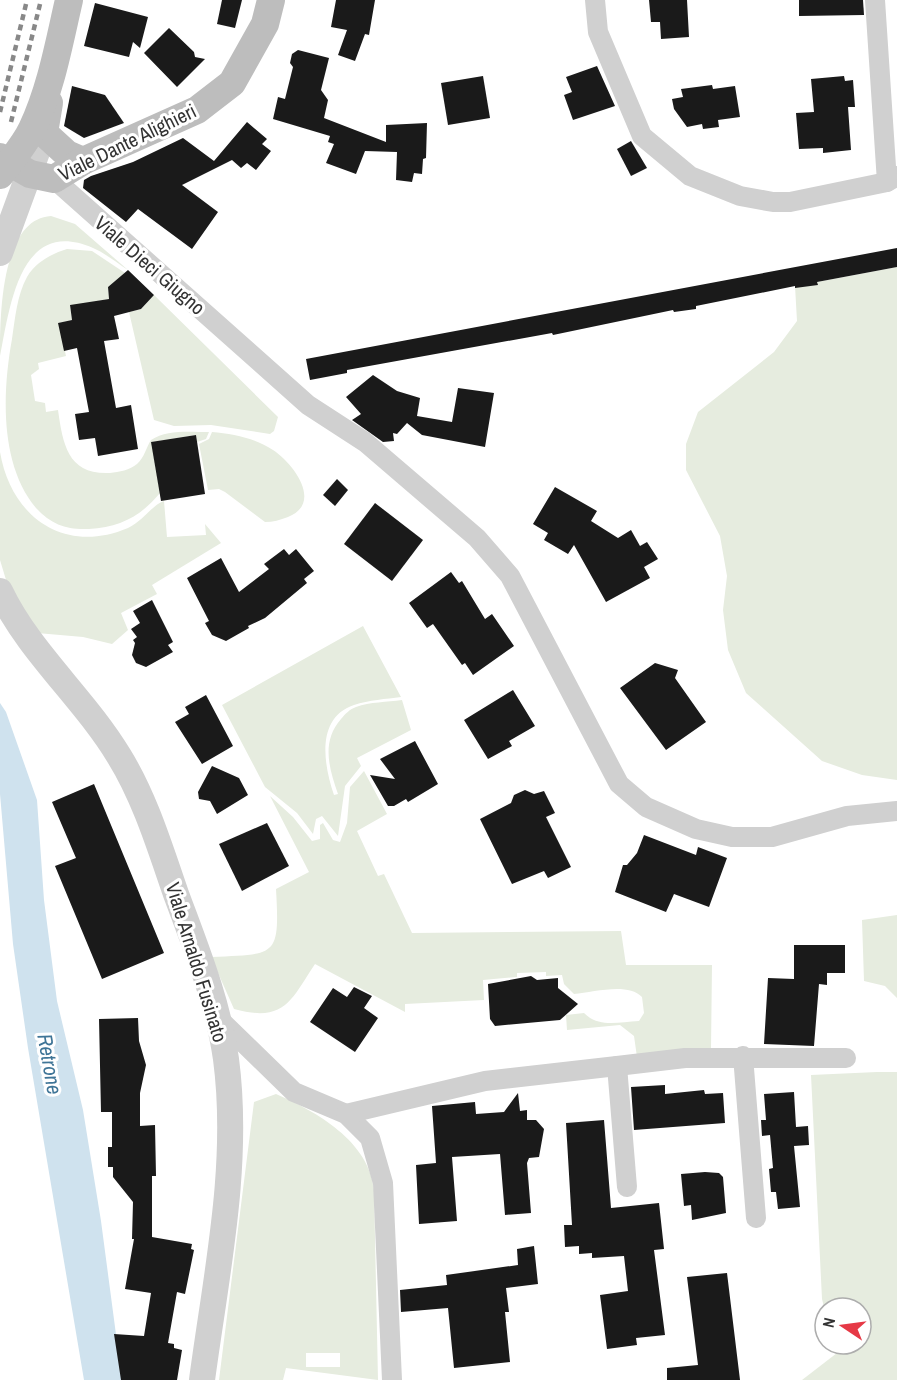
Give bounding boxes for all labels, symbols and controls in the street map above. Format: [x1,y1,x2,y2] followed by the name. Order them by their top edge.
[54,97,200,187] street label: Viale Dante Alighieri
[89,209,211,321] street label: Viale Dieci Giugno
[160,879,234,1045] street label: Viale Arnaldo Fusinato
[30,1031,70,1097] water label: Retrone
[813,1296,873,1356] north arrow
[817,1316,840,1330] text: N

